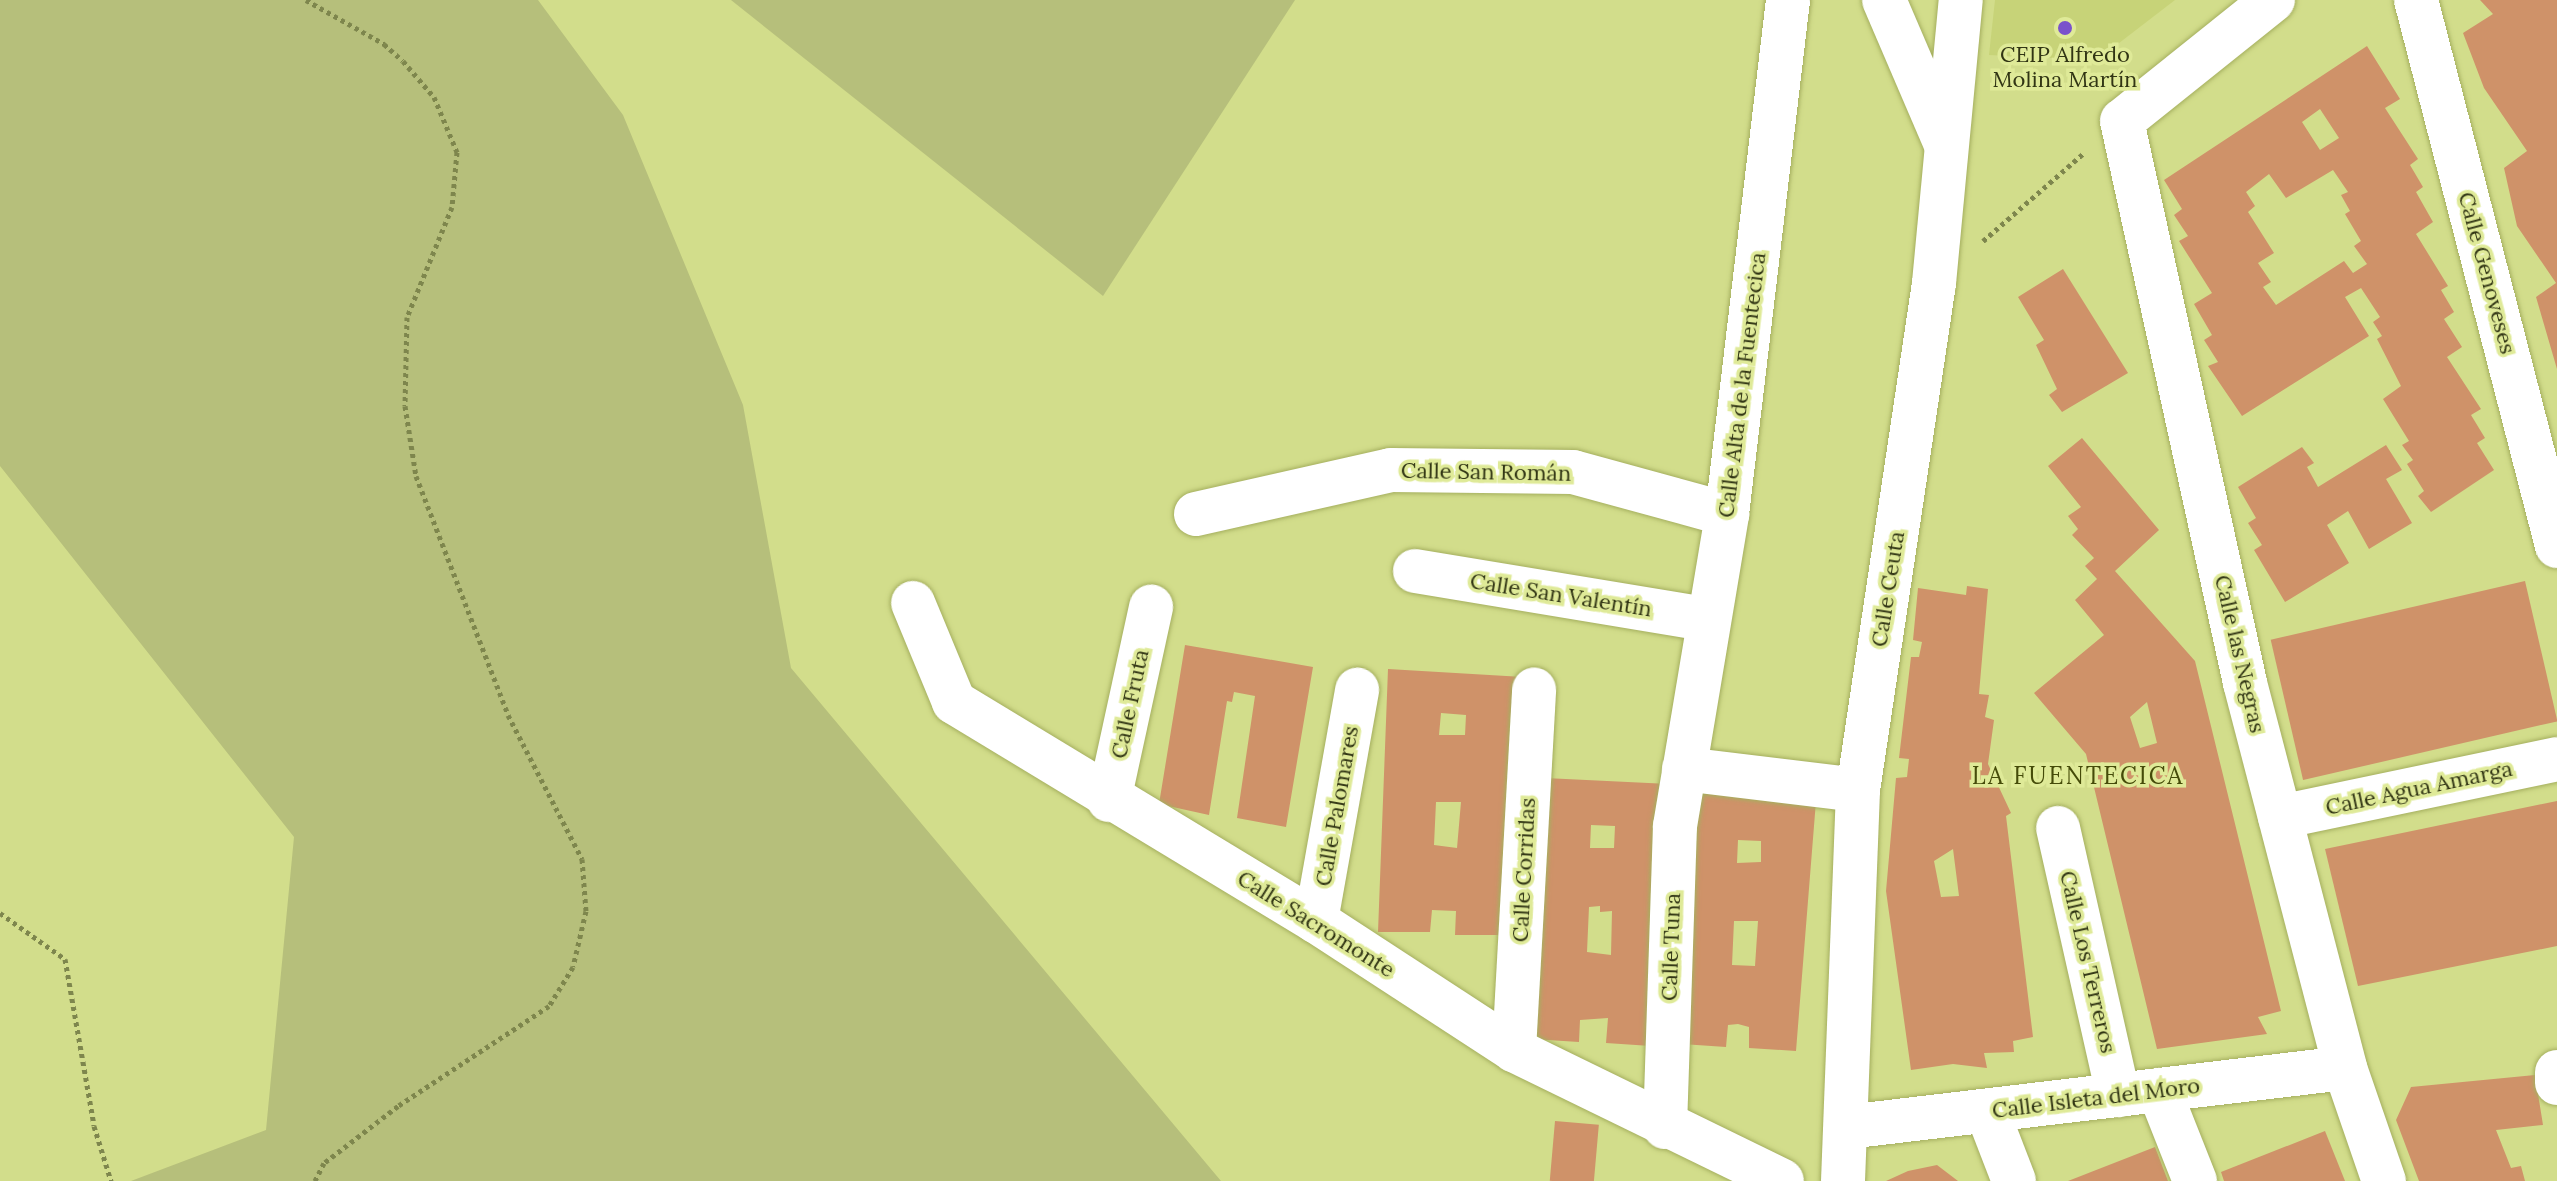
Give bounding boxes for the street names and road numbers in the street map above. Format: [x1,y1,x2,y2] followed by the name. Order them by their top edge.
[2453,189,2521,357] street label: Calle Genoveses
[1713,251,1771,519] street label: Calle Alta de la Fuentecica
[1401,457,1571,487] street label: Calle San Román
[1866,529,1910,649] street label: Calle Ceuta
[1468,568,1654,622] street label: Calle San Valentín
[2209,572,2271,736] street label: Calle las Negras
[1106,647,1154,761] street label: Calle Fruta
[1310,724,1364,888] street label: Calle Palomares
[2323,755,2515,821] street label: Calle Agua Amarga
[1507,797,1541,943] street label: Calle Corridas
[1233,865,1399,983] street label: Calle Sacromonte
[2054,868,2122,1056] street label: Calle Los Terreros
[1656,893,1686,1001] street label: Calle Tuna
[1991,1072,2201,1124] street label: Calle Isleta del Moro

